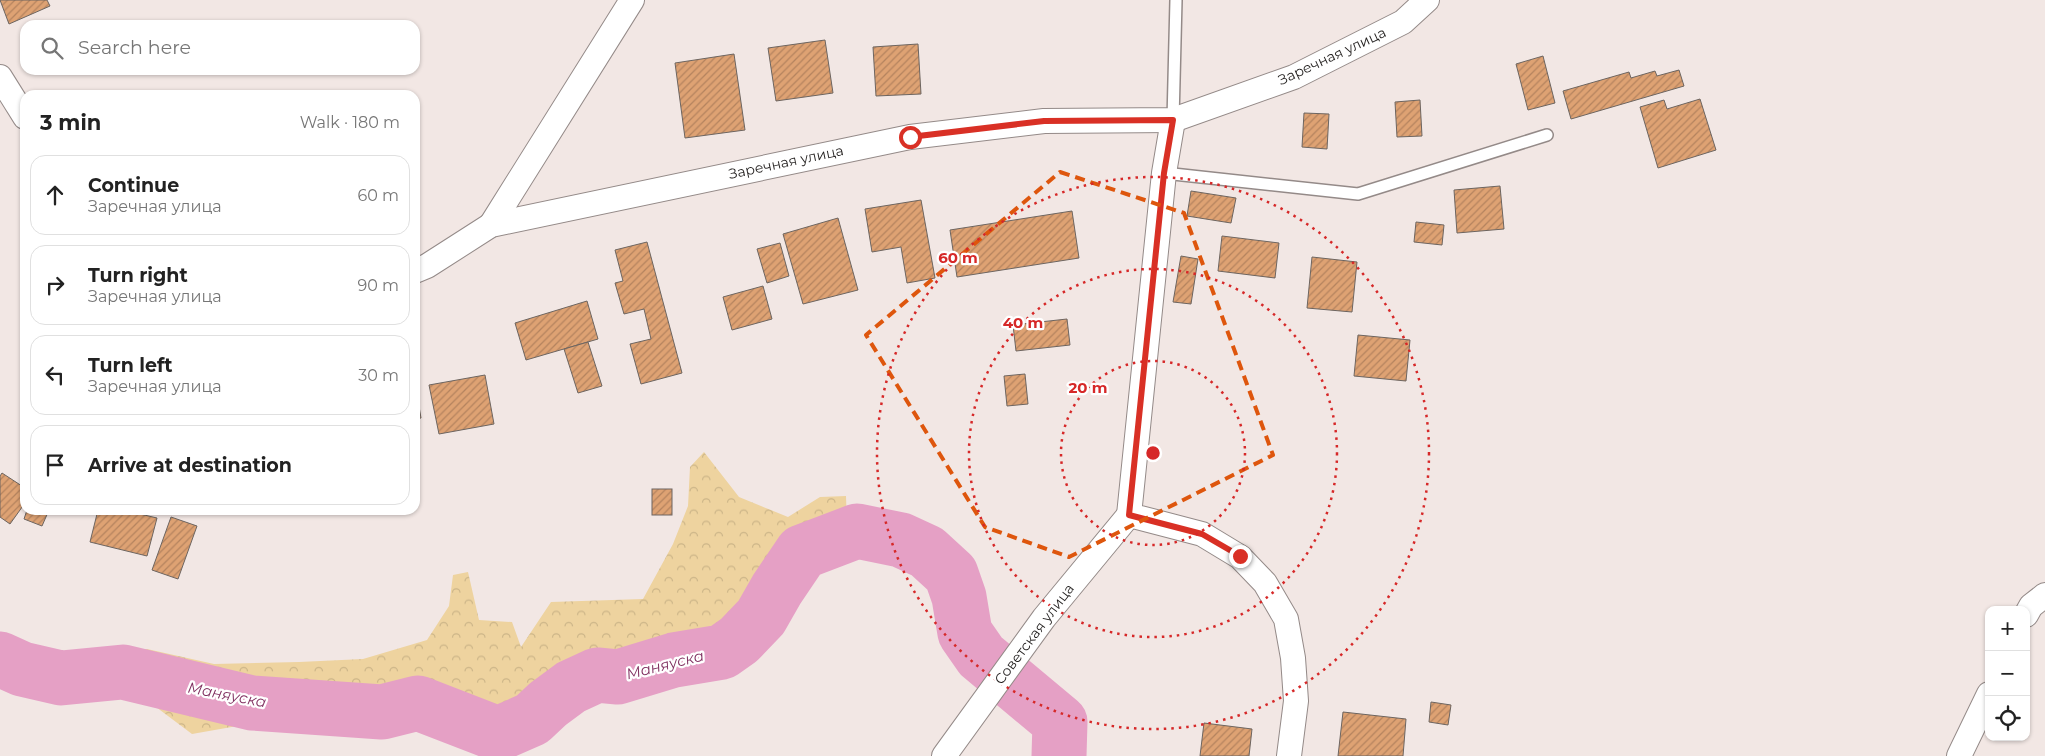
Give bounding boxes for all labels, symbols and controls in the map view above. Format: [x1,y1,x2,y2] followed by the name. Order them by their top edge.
[20,20,420,75] search box
[1275,23,1389,89] street label: Заречная улица
[38,34,66,62] icon: search
[78,36,191,59] text: Search here
[40,110,101,135] text: 3 min
[300,113,400,132] text: Walk · 180 m
[899,126,922,149] route start
[727,141,845,183] street label: Заречная улица
[88,174,179,197] text: Continue
[41,181,69,209] icon: ahead
[357,186,399,205] text: 60 m
[88,197,222,216] text: Заречная улица
[938,248,978,267] text: 60 m
[88,264,188,287] text: Turn right
[41,271,69,299] icon: right
[357,276,399,295] text: 90 m
[88,287,222,306] text: Заречная улица
[1003,313,1043,332] text: 40 m
[88,354,173,377] text: Turn left
[41,361,69,389] icon: left
[358,366,399,385] text: 30 m
[88,377,222,396] text: Заречная улица
[1068,378,1108,397] text: 20 m
[1144,444,1162,462] centre of rings
[41,451,69,479] icon: arrive
[88,454,292,477] text: Arrive at destination
[1229,545,1252,568] route end
[990,580,1078,688] street label: Советская улица
[1985,606,2030,741] map controls
[1985,606,2030,651] button: +
[624,646,706,683] water label: Маняуска
[1985,651,2030,696] button: −
[186,678,268,711] water label: Маняуска
[1985,696,2030,741] button: locate

